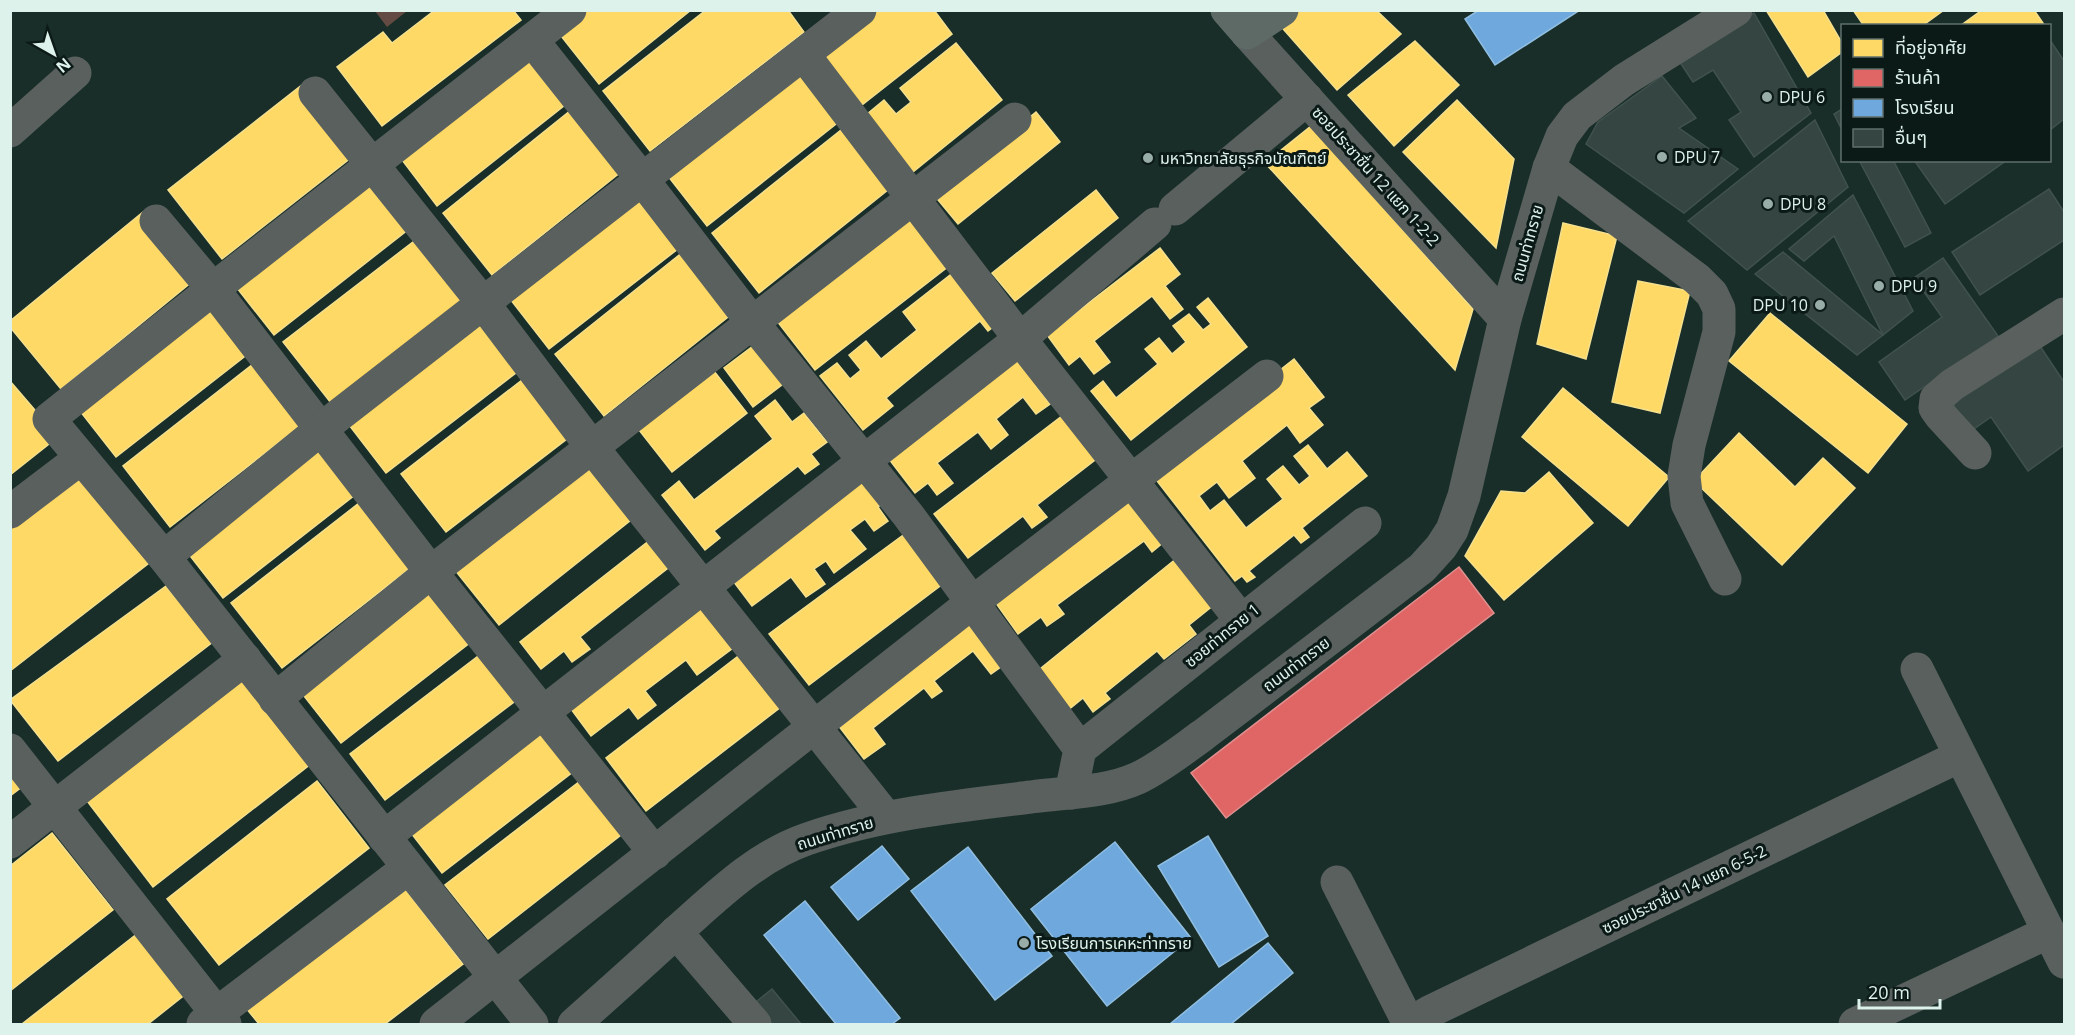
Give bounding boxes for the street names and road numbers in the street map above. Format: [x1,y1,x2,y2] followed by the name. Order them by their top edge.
[1307,102,1445,250] street label: ซอยประชาชื่น 12 แยก 1-2-2
[1506,202,1548,284] street label: ถนนท่าทราย
[1180,598,1264,672] street label: ซอยท่าทราย 1
[1258,631,1334,697] street label: ถนนท่าทราย
[794,811,876,855] street label: ถนนท่าทราย
[1598,840,1770,938] street label: ซอยประชาชื่น 14 แยก 6-5-2

